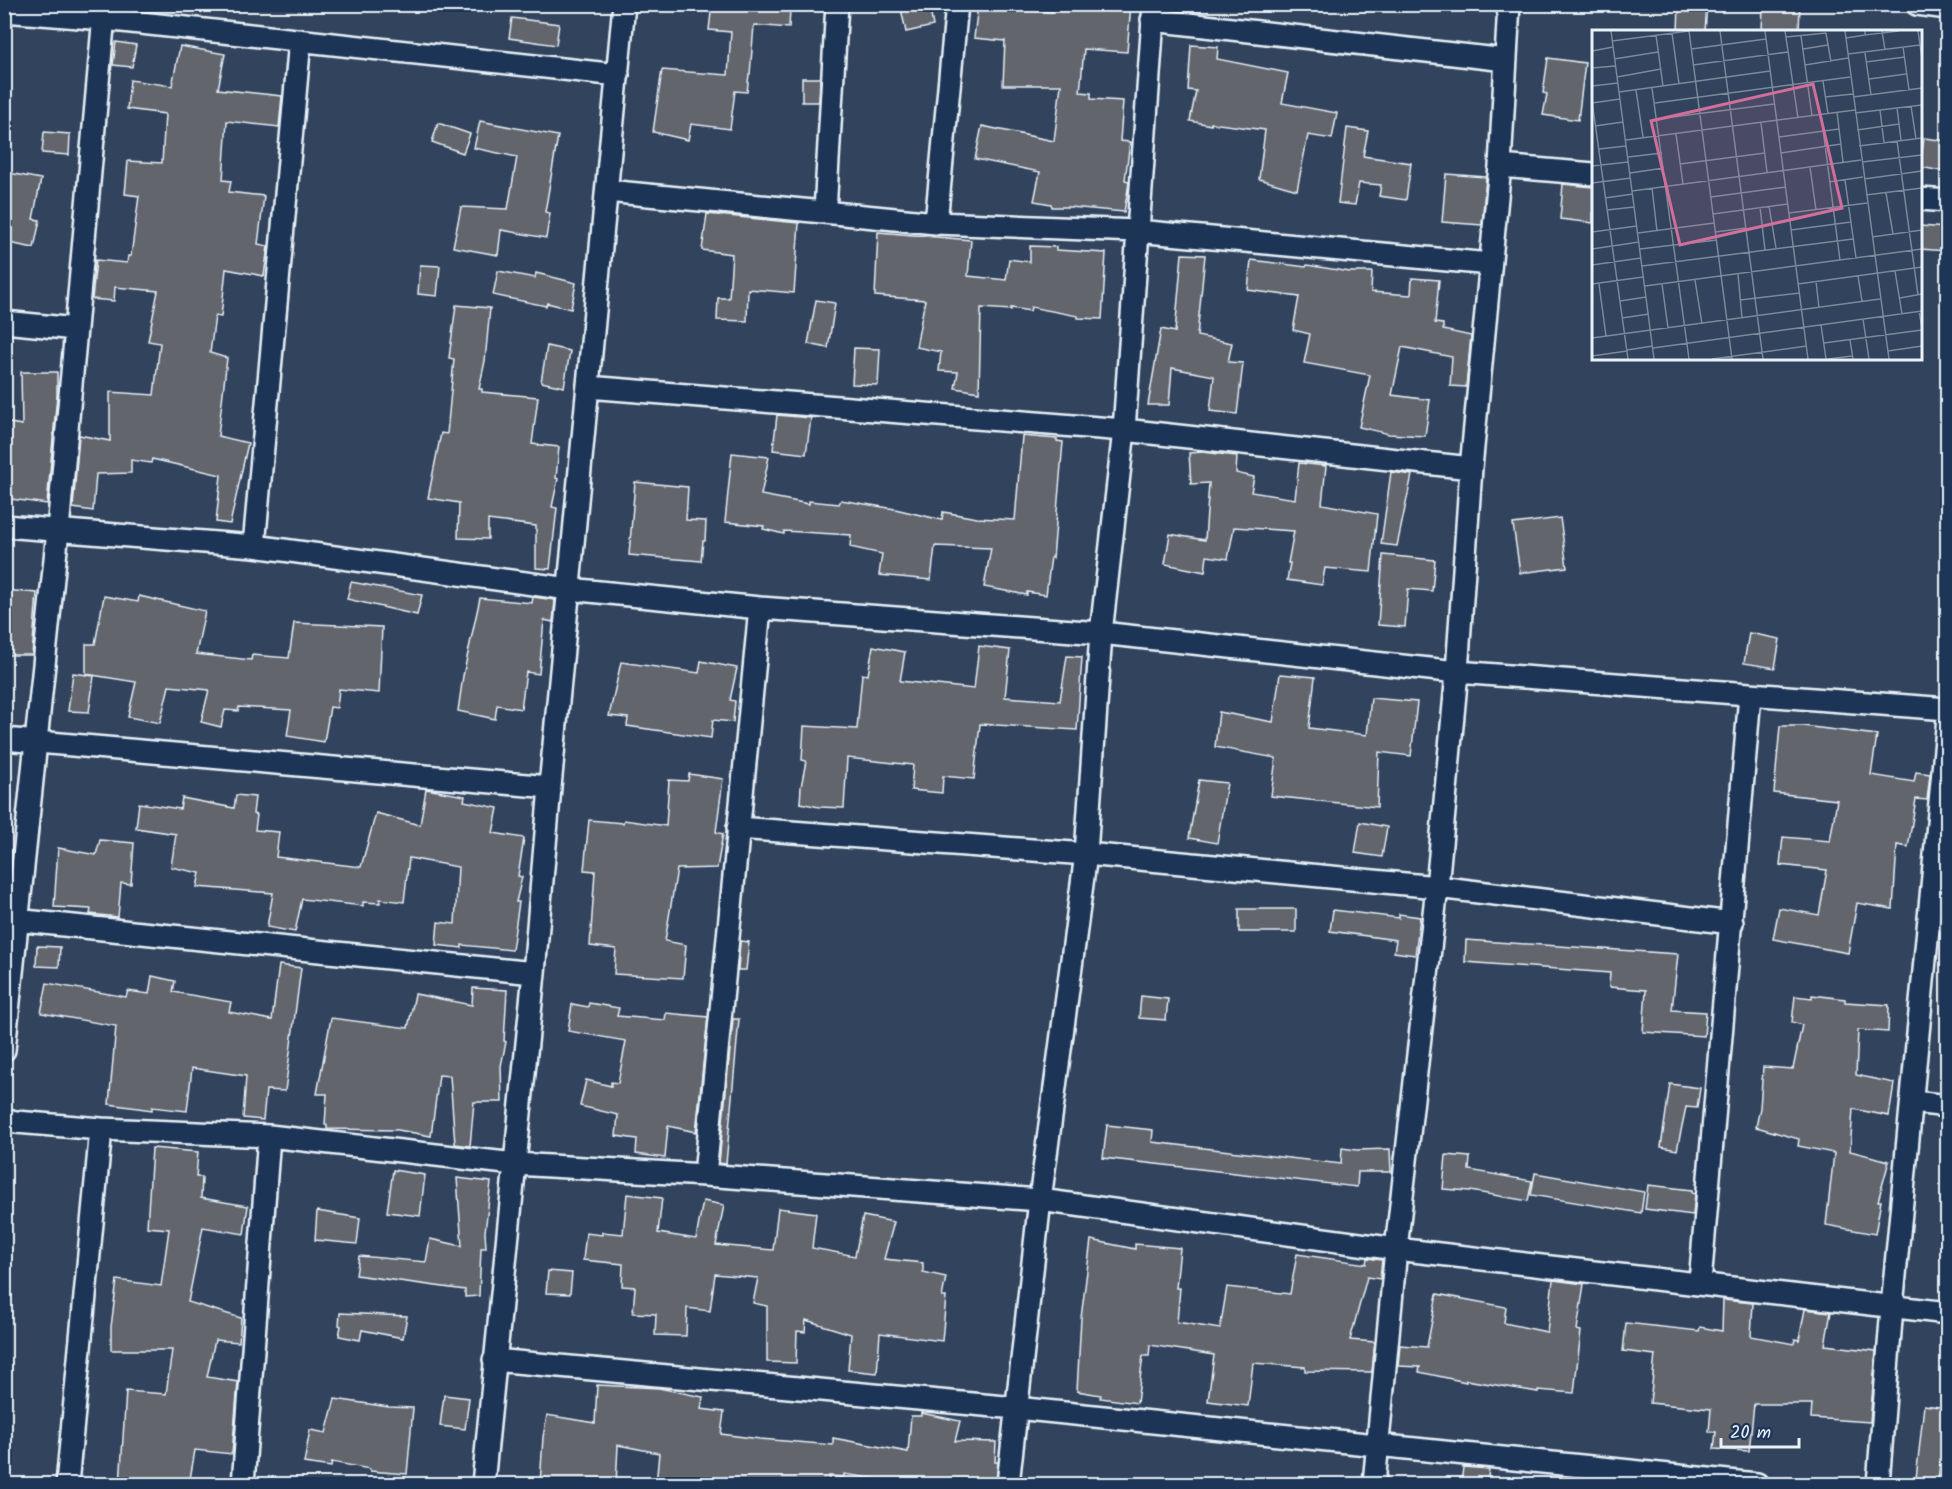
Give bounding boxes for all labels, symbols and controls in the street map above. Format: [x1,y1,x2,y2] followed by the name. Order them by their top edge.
[1592,30,1922,360] inset map
[1721,1411,1799,1449] scale bar
[1730,1419,1771,1448] text: 20 m

